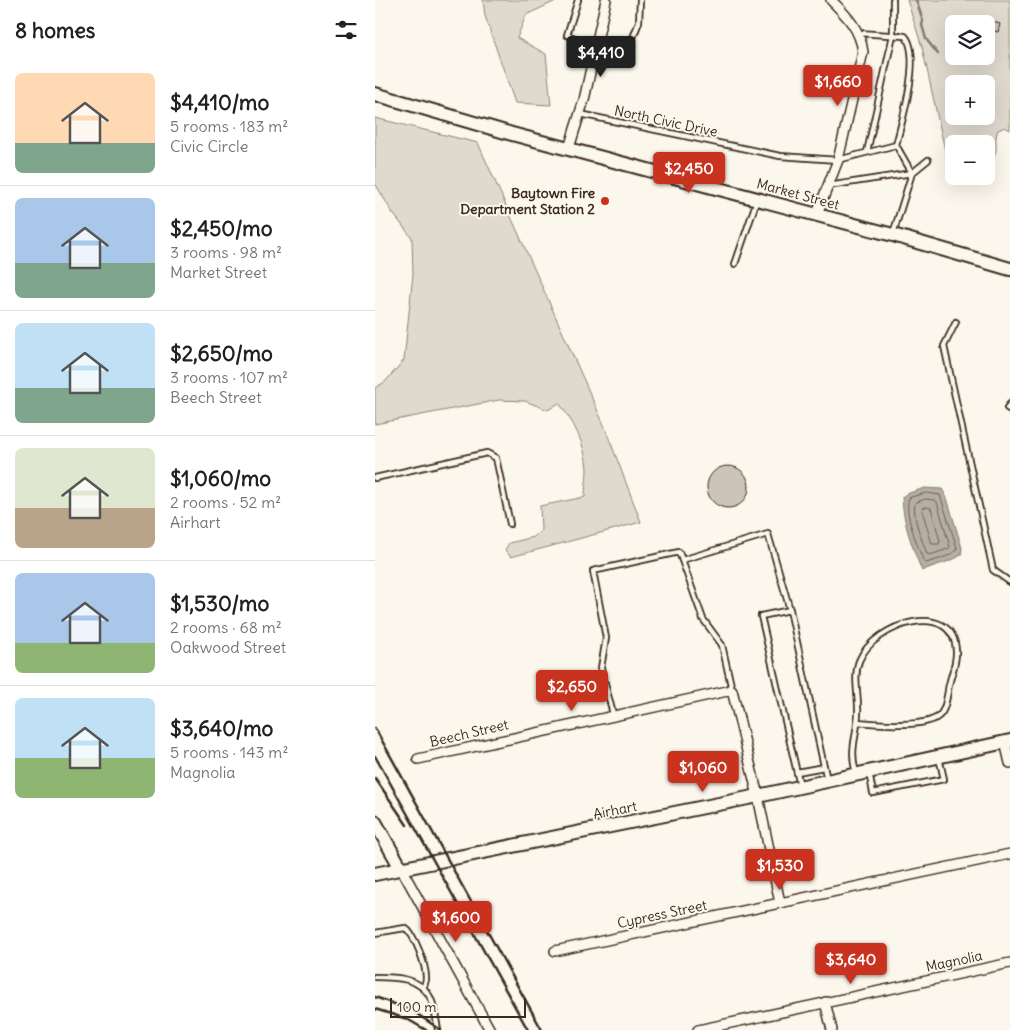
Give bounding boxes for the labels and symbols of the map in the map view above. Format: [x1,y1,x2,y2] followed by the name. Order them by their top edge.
[560,36,642,78] pin: $4,410
[797,64,879,107] pin: $1,660
[613,101,719,141] street label: North Civic Drive
[648,152,730,194] pin: $2,450
[755,174,842,214] street label: Market Street
[460,184,595,218] place label: Baytown Fire Department Station 2
[599,195,611,207] marker: Baytown Fire Department Station 2
[531,670,613,712] pin: $2,650
[428,715,510,751] street label: Beech Street
[662,750,744,793] pin: $1,060
[592,797,639,823] street label: Airhart
[739,848,821,891] pin: $1,530
[616,896,709,932] street label: Cypress Street
[415,900,497,943] pin: $1,600
[810,942,892,985] pin: $3,640
[924,946,984,976] street label: Magnolia
[390,995,526,1018] scale bar

